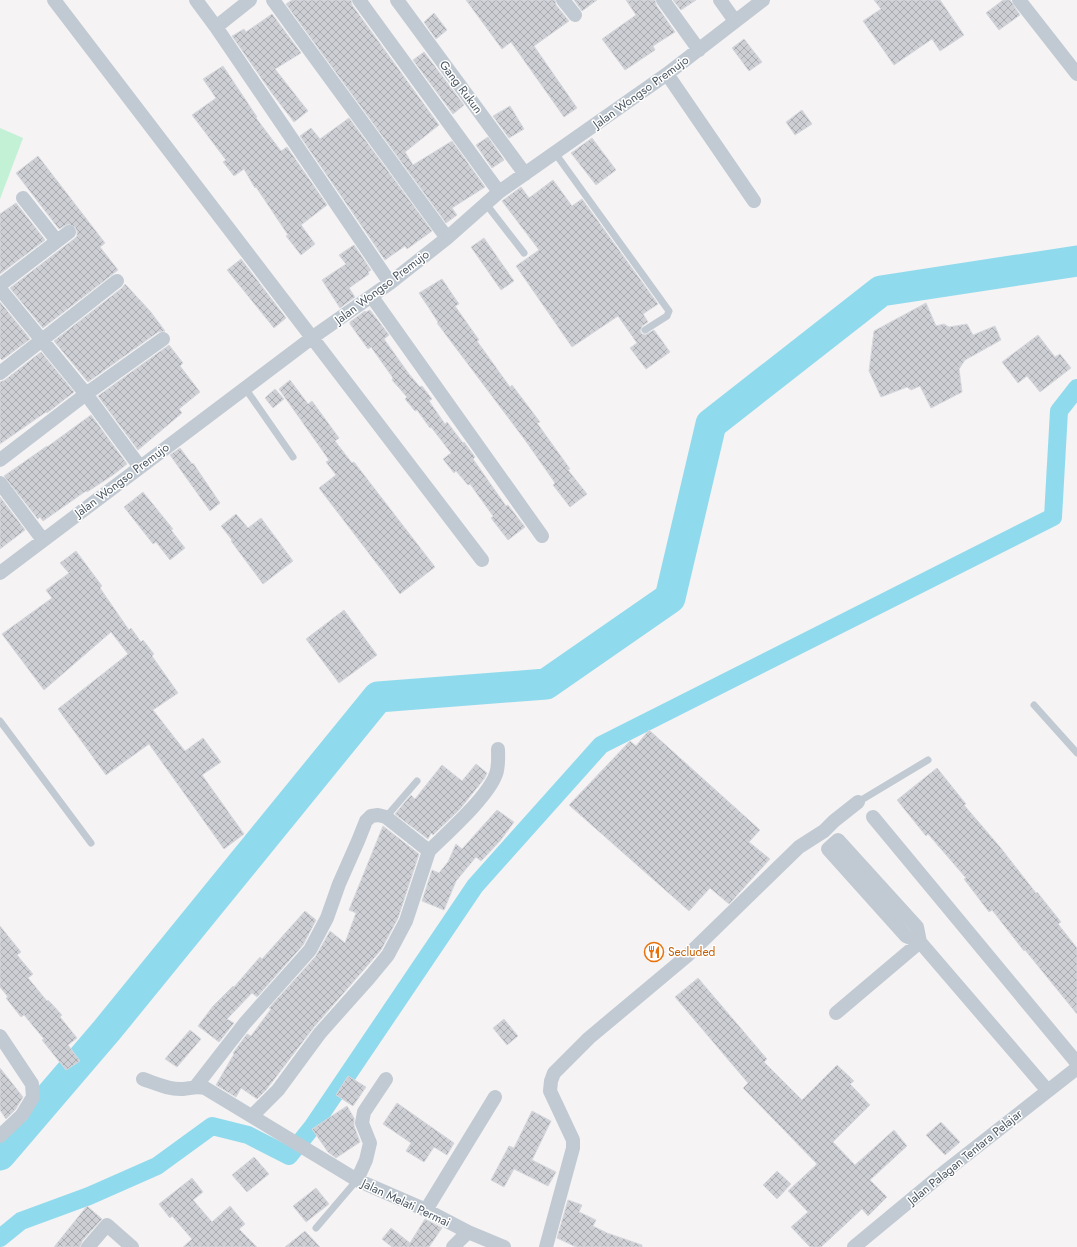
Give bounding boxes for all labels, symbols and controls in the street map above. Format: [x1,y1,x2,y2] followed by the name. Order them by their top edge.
[588,51,693,134] street label: Jalan Wongso Premujo
[435,57,487,117] street label: Gang Rukun
[329,245,433,330] street label: Jalan Wongso Premujo
[69,438,173,523] street label: Jalan Wongso Premujo
[643,941,665,963] restaurant icon: Secluded
[668,943,715,961] place label: Secluded
[902,1104,1027,1210] street label: Jalan Palagan Tentara Pelajar
[357,1174,453,1231] street label: Jalan Melati Permai

